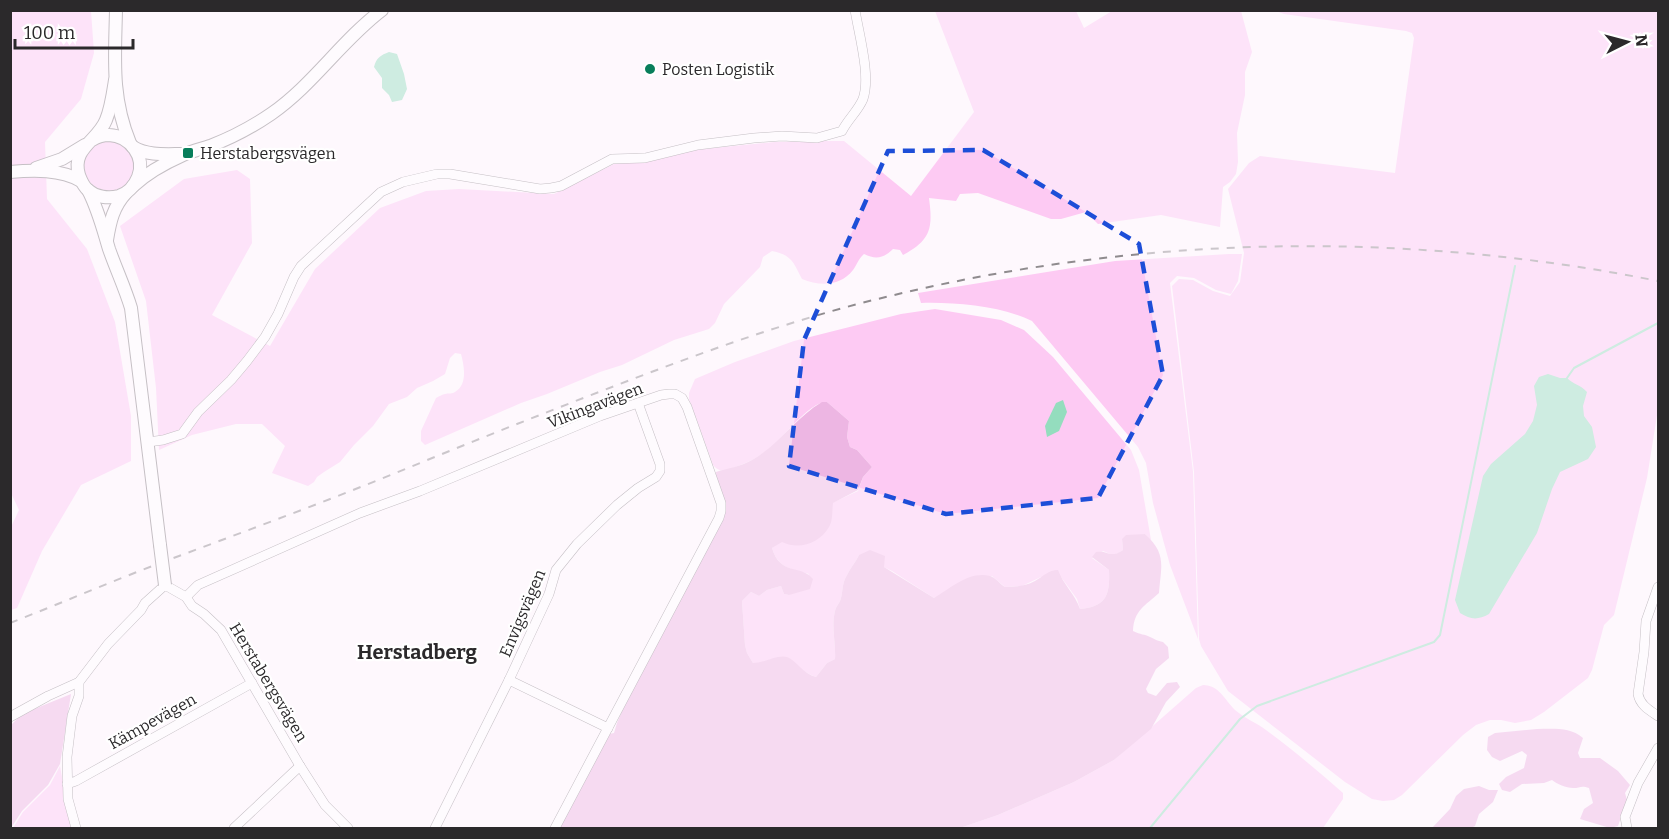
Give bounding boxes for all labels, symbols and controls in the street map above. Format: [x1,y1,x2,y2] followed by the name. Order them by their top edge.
[15,12,134,50] scale bar
[1597,12,1657,72] north arrow
[24,22,75,44] text: 100 m
[1631,33,1652,48] text: N
[662,60,774,79] place label: Posten Logistik
[643,62,657,76] marker: Posten Logistik
[200,144,336,163] place label: Herstabergsvägen
[181,146,195,160] marker: Herstabergsvägen
[545,379,645,432] street label: Vikingavägen
[495,567,549,660] street label: Envigsvägen
[226,619,312,745] street label: Herstabergsvägen
[357,640,477,664] district label: Herstadberg
[105,690,199,753] street label: Kämpevägen

